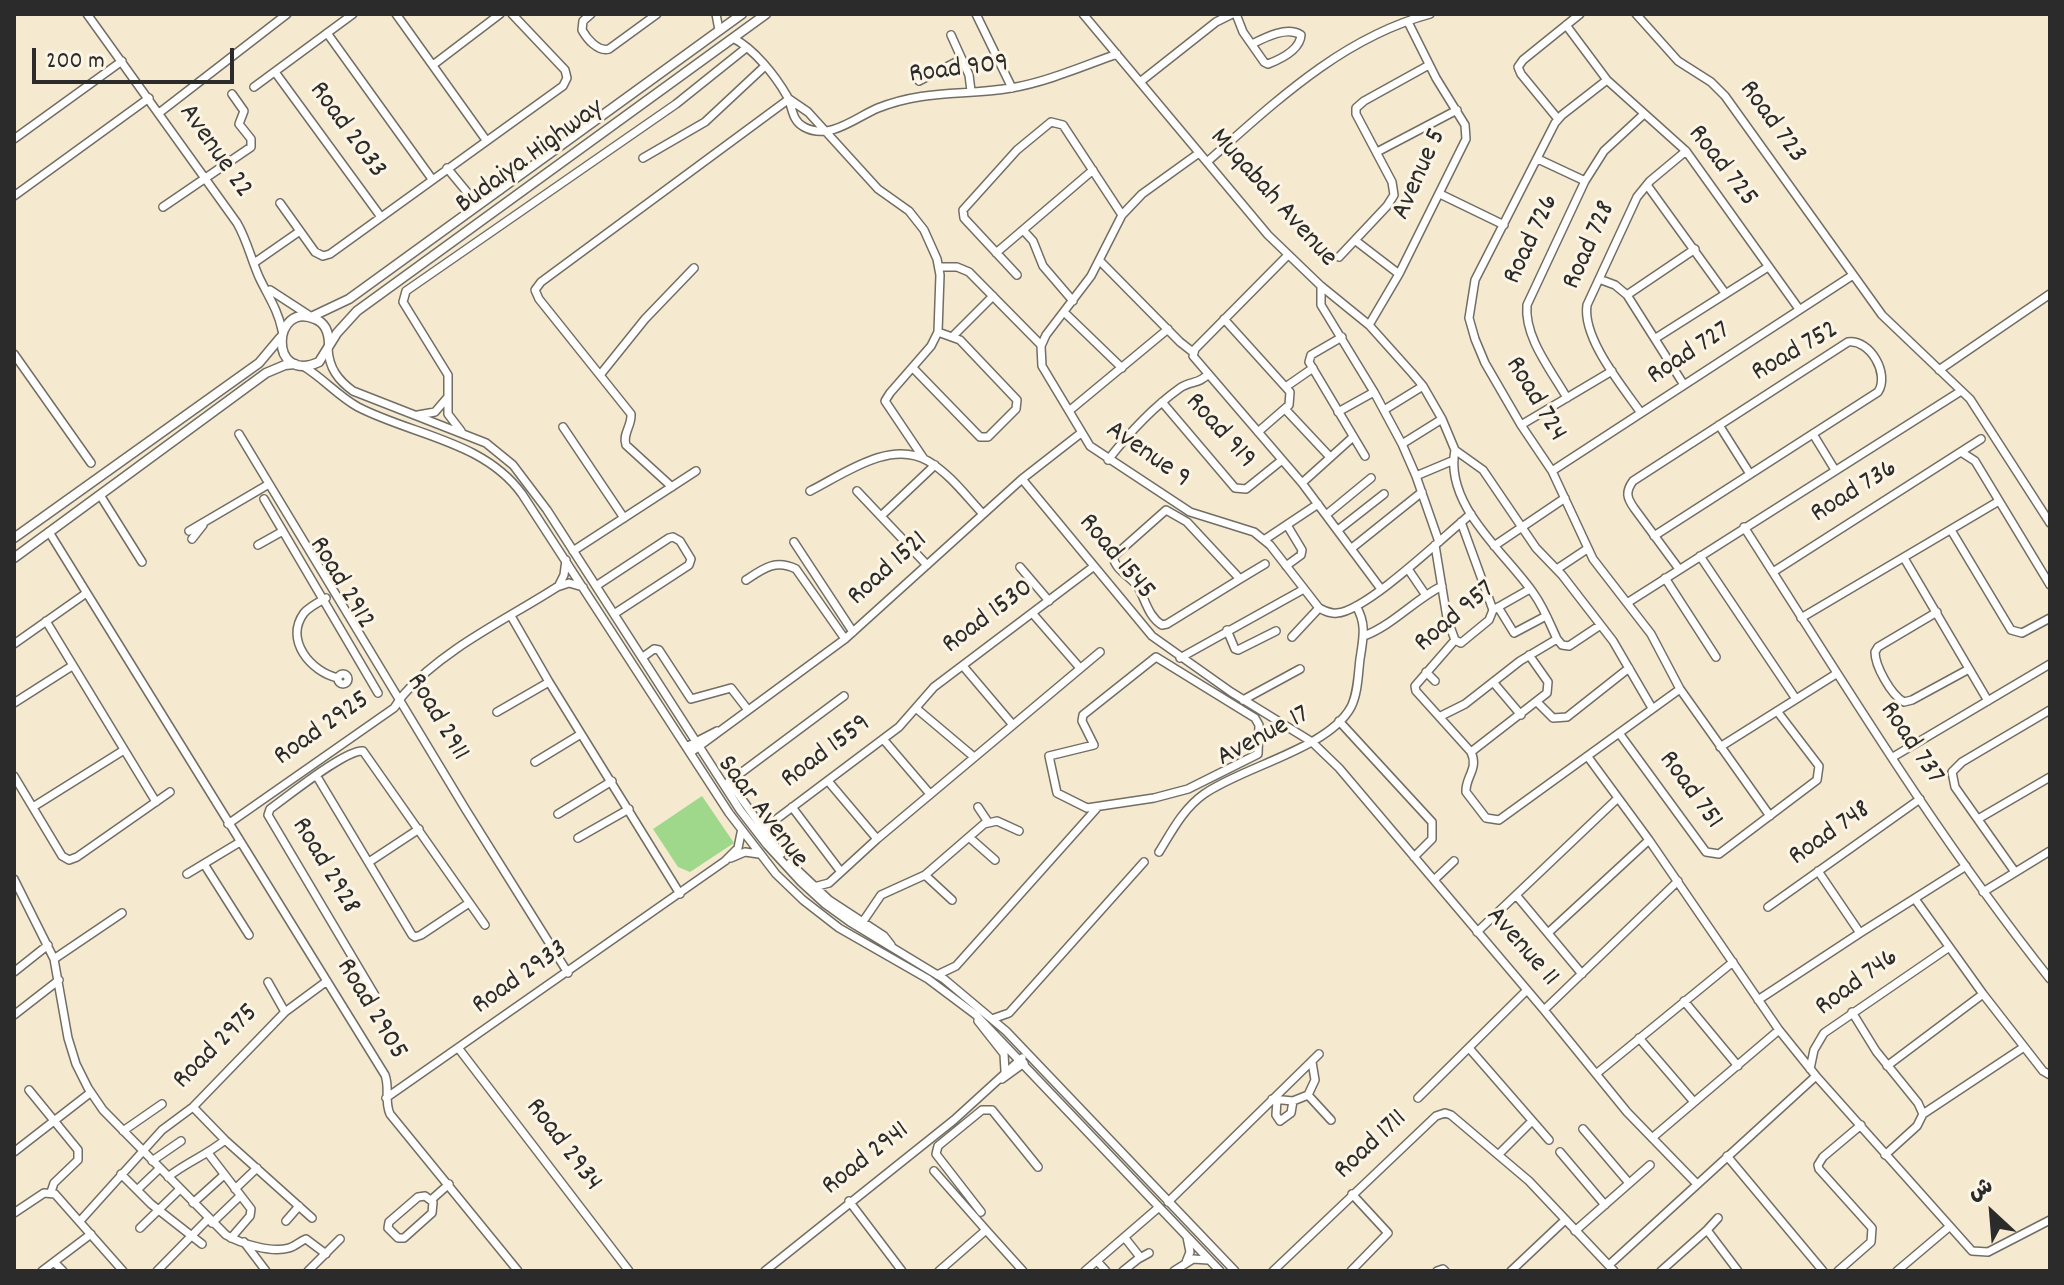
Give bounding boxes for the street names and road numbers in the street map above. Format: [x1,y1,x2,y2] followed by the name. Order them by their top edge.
[907,48,1011,94] street label: Road 909
[1730,75,1812,171] street label: Road 723
[300,76,392,186] street label: Road 2033
[450,93,612,223] street label: Budaiya Highway
[169,98,259,206] street label: Avenue 22
[1679,119,1763,215] street label: Road 725
[1201,123,1343,275] street label: Muqabah Avenue
[1386,124,1456,226] street label: Avenue 5
[1498,190,1568,290] street label: Road 726
[1557,197,1625,295] street label: Road 728
[1747,315,1845,391] street label: Road 752
[1642,316,1738,394] street label: Road 727
[1496,351,1572,449] street label: Road 724
[1176,387,1262,477] street label: Road 919
[1098,415,1196,497] street label: Avenue 9
[1806,453,1904,533] street label: Road 736
[1069,508,1161,608] street label: Road 1545
[842,525,936,615] street label: Road 1521
[299,532,381,636] street label: Road 2912
[937,573,1041,663] street label: Road 1530
[1409,575,1503,661] street label: Road 957
[397,668,475,768] street label: Road 2911
[269,685,377,775] street label: Road 2925
[1870,696,1950,792] street label: Road 737
[1212,700,1316,776] street label: Avenue 17
[775,708,879,798] street label: Road 1559
[1649,745,1729,837] street label: Road 751
[708,750,814,876] street label: Saar Avenue
[1784,795,1878,875] street label: Road 748
[282,812,366,922] street label: Road 2928
[1477,901,1565,995] street label: Avenue 11
[467,934,575,1024] street label: Road 2933
[1810,943,1906,1025] street label: Road 746
[327,953,413,1067] street label: Road 2905
[167,998,267,1098] street label: Road 2975
[516,1093,608,1199] street label: Road 2934
[1328,1104,1416,1188] street label: Road 1711
[817,1115,917,1205] street label: Road 2941

